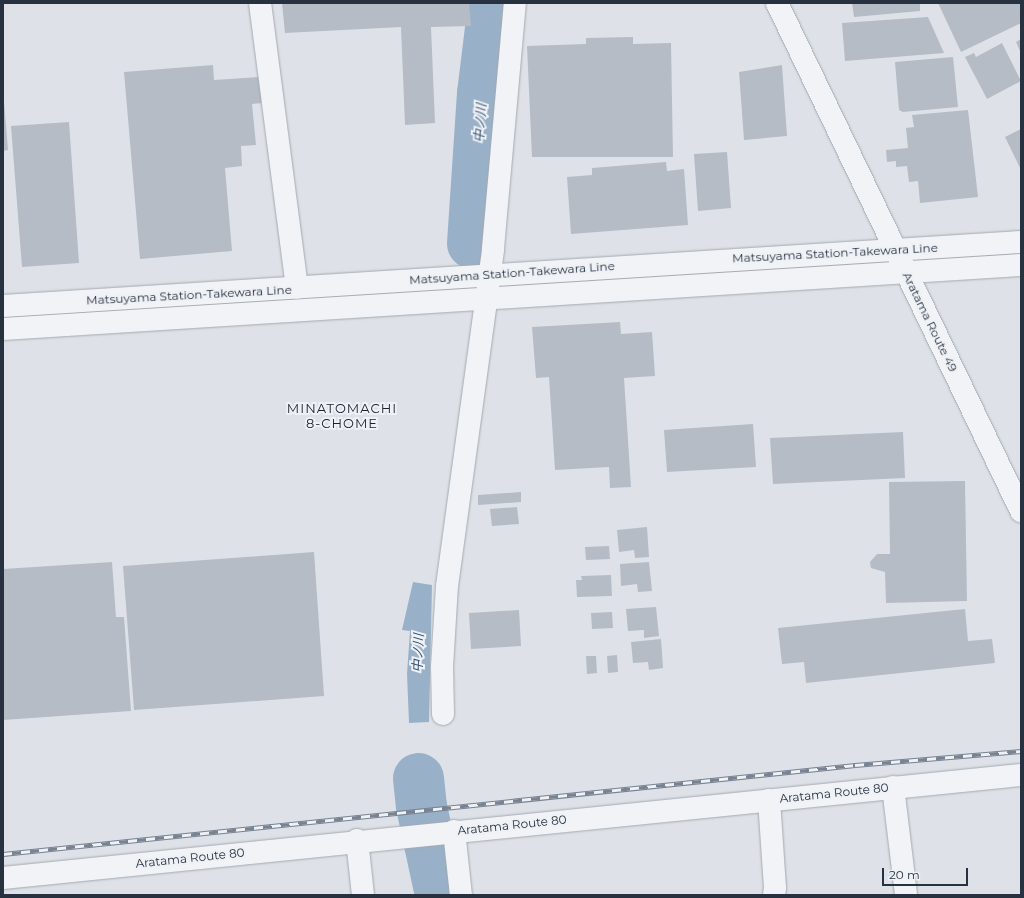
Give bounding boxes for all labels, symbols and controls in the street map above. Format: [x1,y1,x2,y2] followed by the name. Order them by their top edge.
[471,103,489,143] water label: 中ノ川
[732,240,938,266] street label: Matsuyama Station-Takewara Line
[409,259,615,287] street label: Matsuyama Station-Takewara Line
[900,270,960,374] street label: Aratama Route 49
[86,282,292,308] street label: Matsuyama Station-Takewara Line
[287,401,397,432] district label: MINATOMACHI 8-CHOME
[410,633,426,673] water label: 中ノ川
[779,780,889,806] street label: Aratama Route 80
[457,812,567,838] street label: Aratama Route 80
[135,845,245,871] street label: Aratama Route 80
[884,860,970,886] scale bar
[889,867,920,882] text: 20 m

